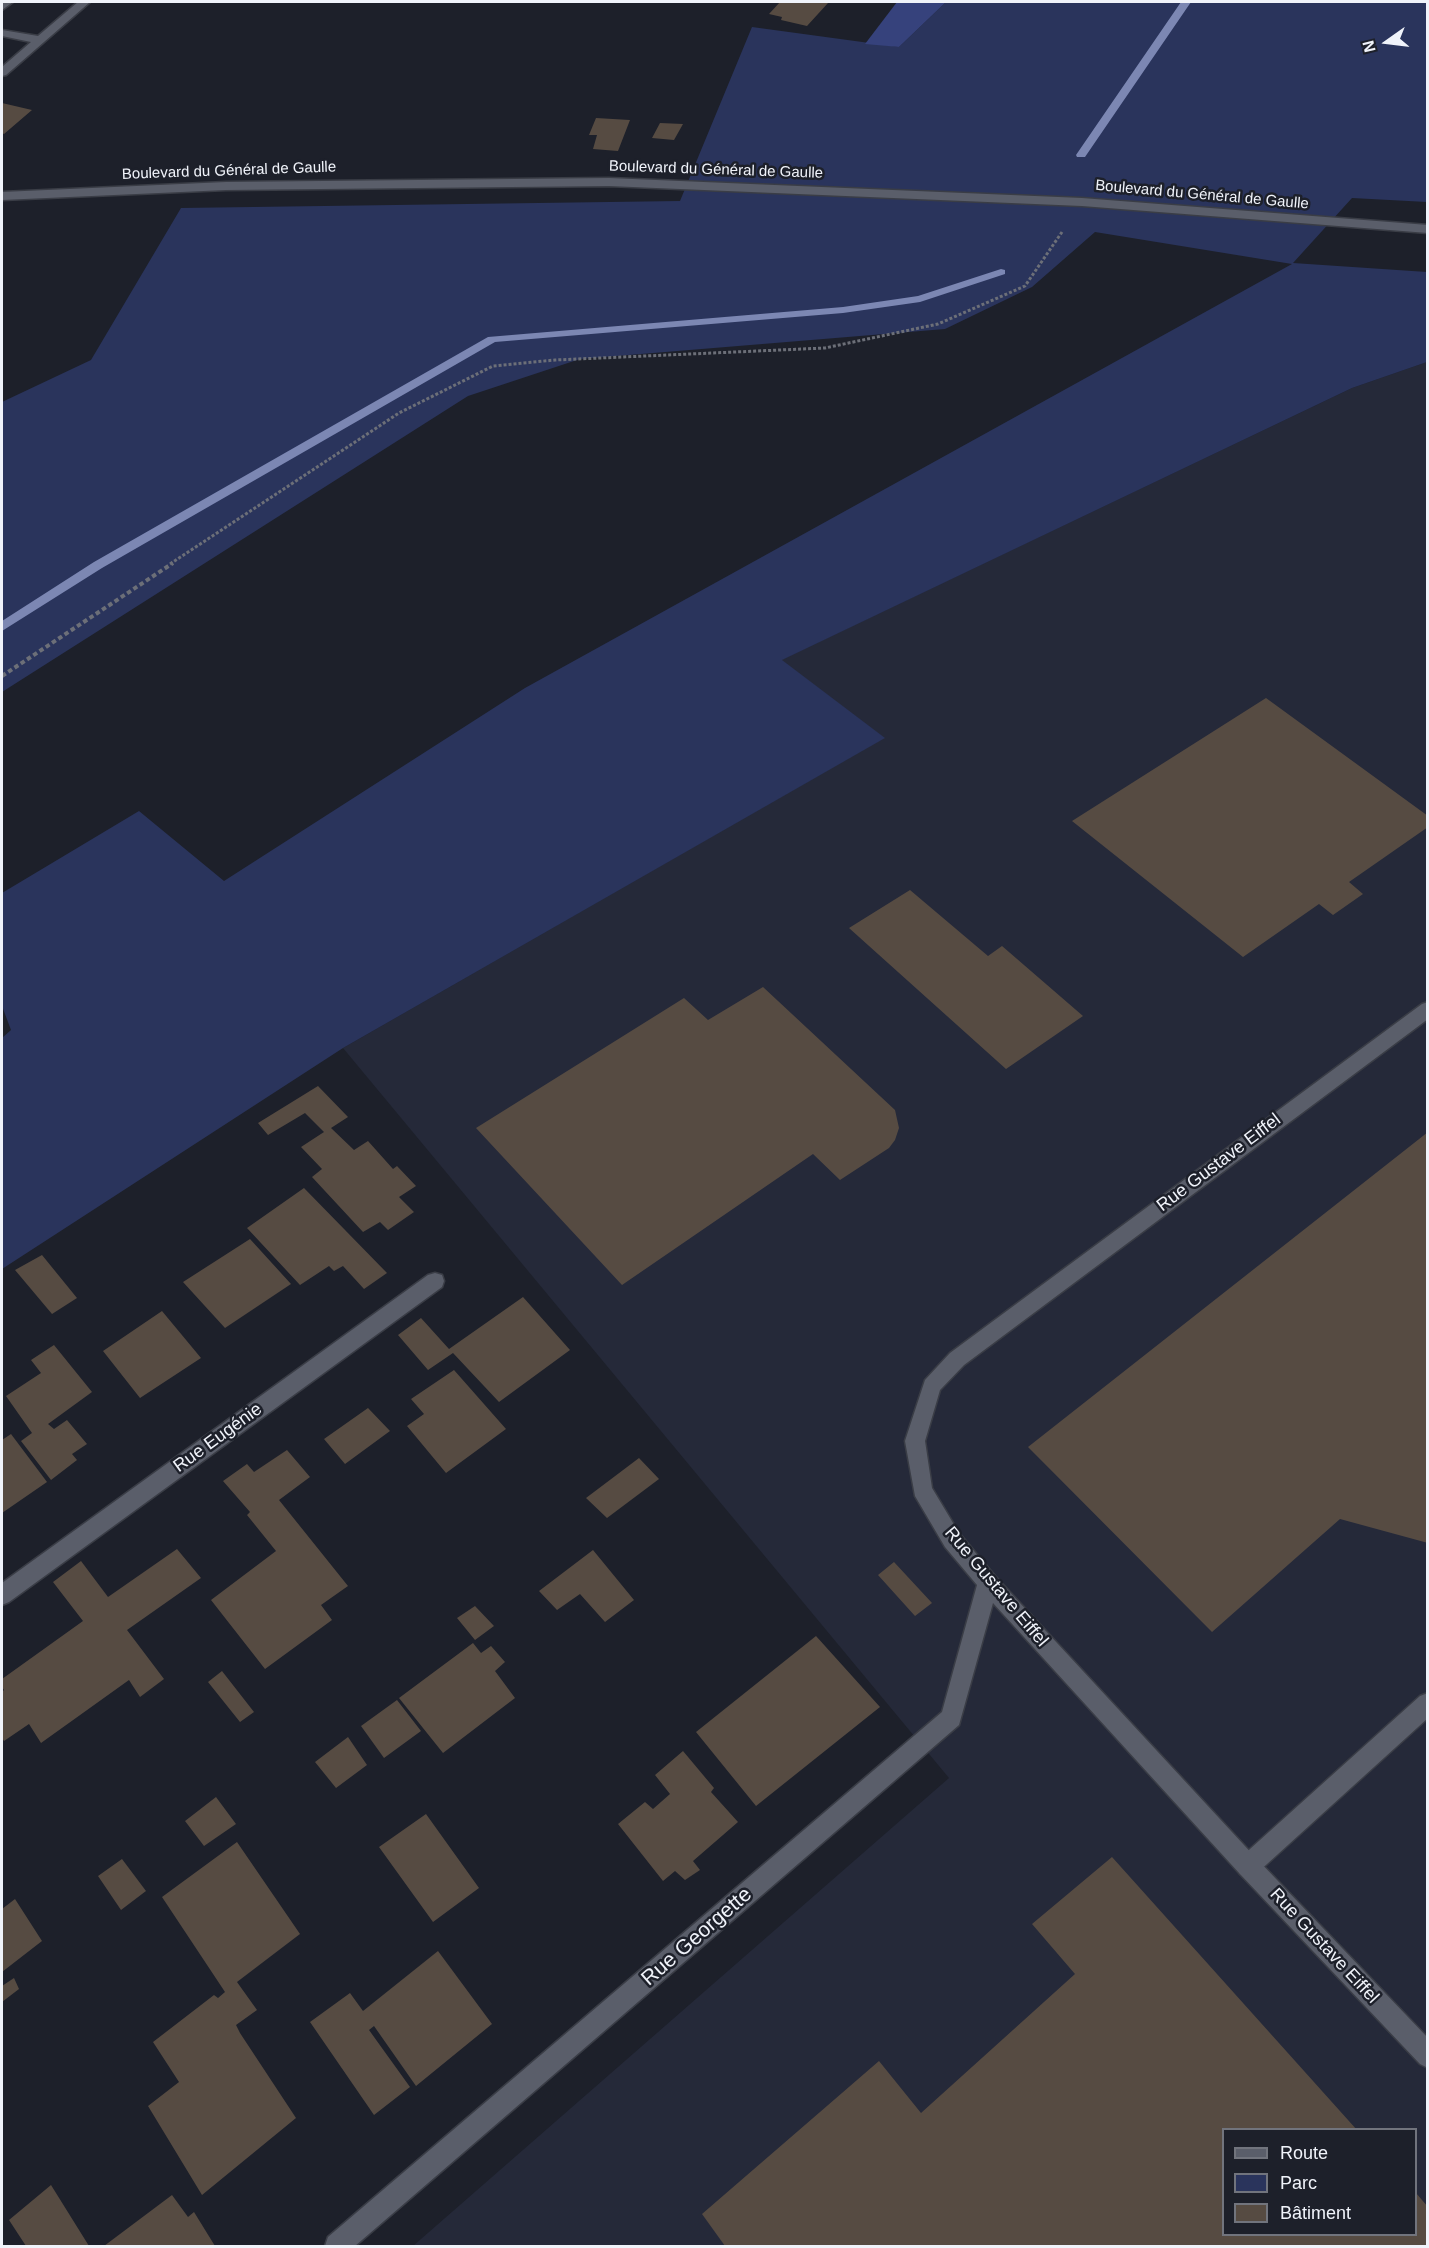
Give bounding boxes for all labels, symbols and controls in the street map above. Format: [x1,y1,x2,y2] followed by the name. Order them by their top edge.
[1357,12,1417,72] north arrow
[1359,39,1379,54] text: N
[609,157,823,183] street label: Boulevard du Général de Gaulle
[122,158,336,184] street label: Boulevard du Général de Gaulle
[1094,177,1310,213] street label: Boulevard du Général de Gaulle
[1153,1109,1285,1217] street label: Rue Gustave Eiffel
[170,1399,266,1477] street label: Rue Eugénie
[940,1523,1052,1651] street label: Rue Gustave Eiffel
[637,1882,757,1992] street label: Rue Georgette
[1265,1884,1383,2008] street label: Rue Gustave Eiffel
[1222,2128,1417,2236] legend
[1280,2143,1328,2163] text: Route
[1280,2173,1317,2193] text: Parc
[1280,2203,1351,2223] text: Bâtiment

